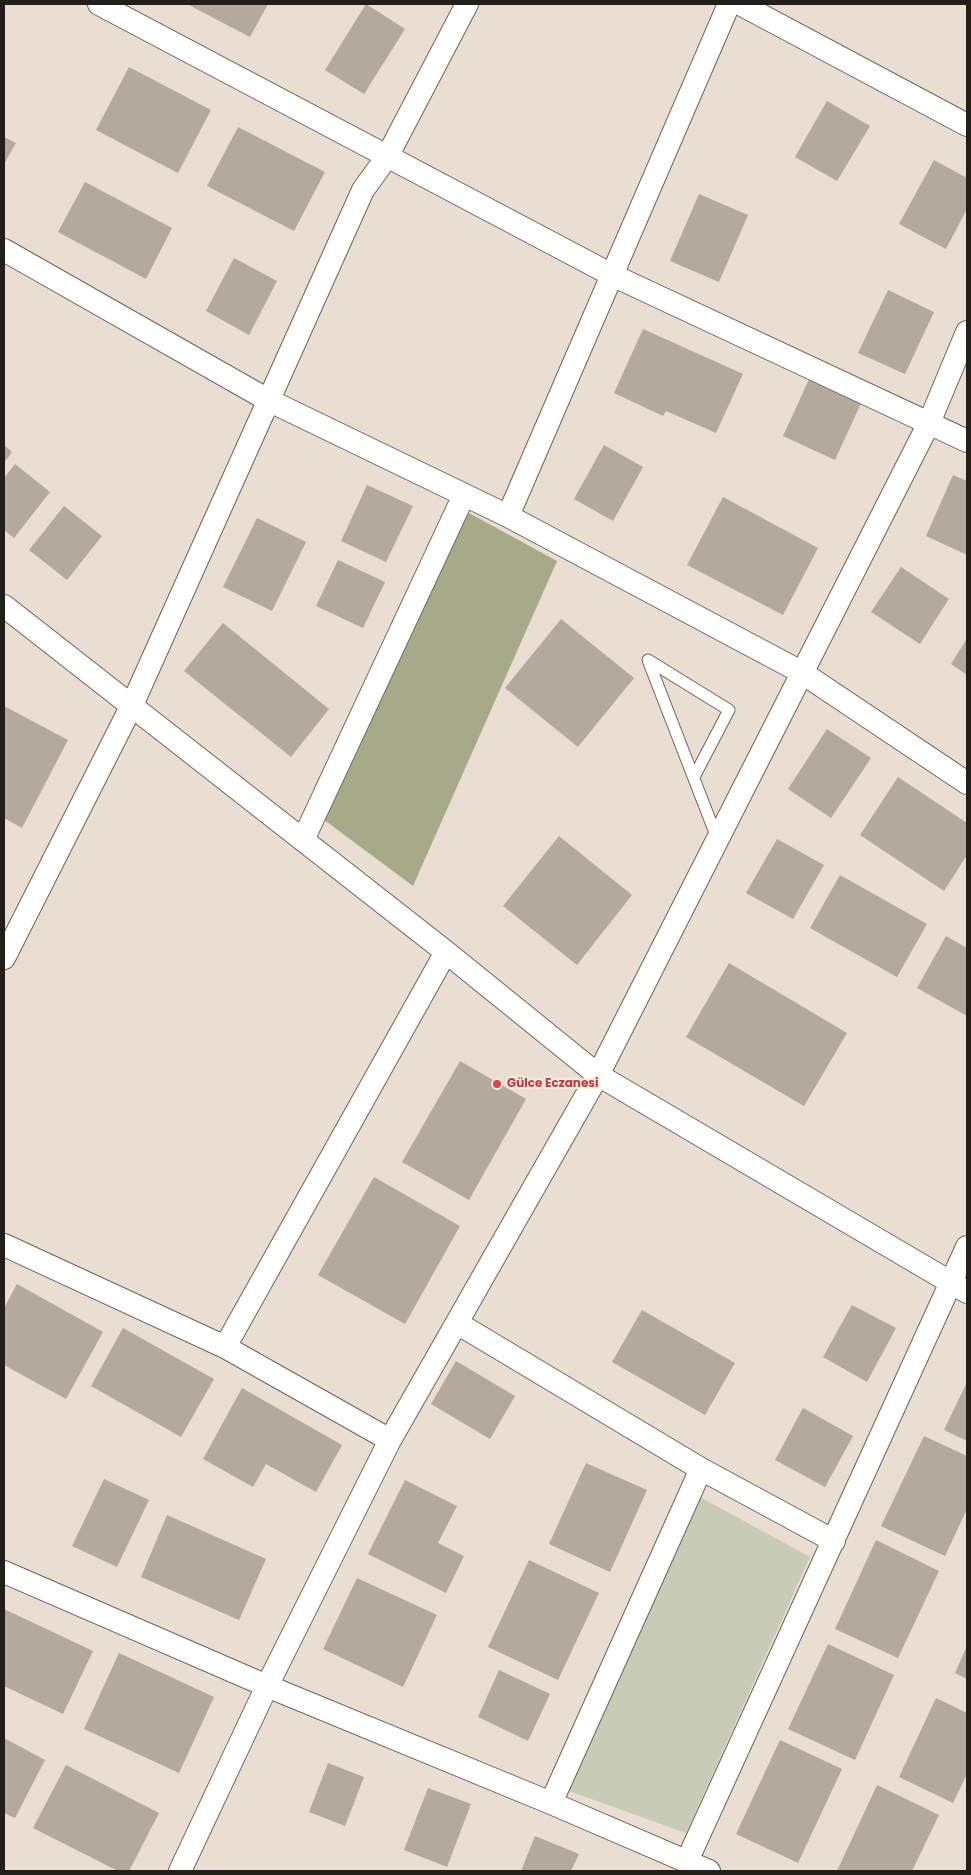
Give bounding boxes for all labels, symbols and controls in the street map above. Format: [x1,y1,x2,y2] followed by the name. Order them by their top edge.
[507,1077,599,1091] place label: Gülce Eczanesi
[491,1078,503,1090] marker: Gülce Eczanesi

